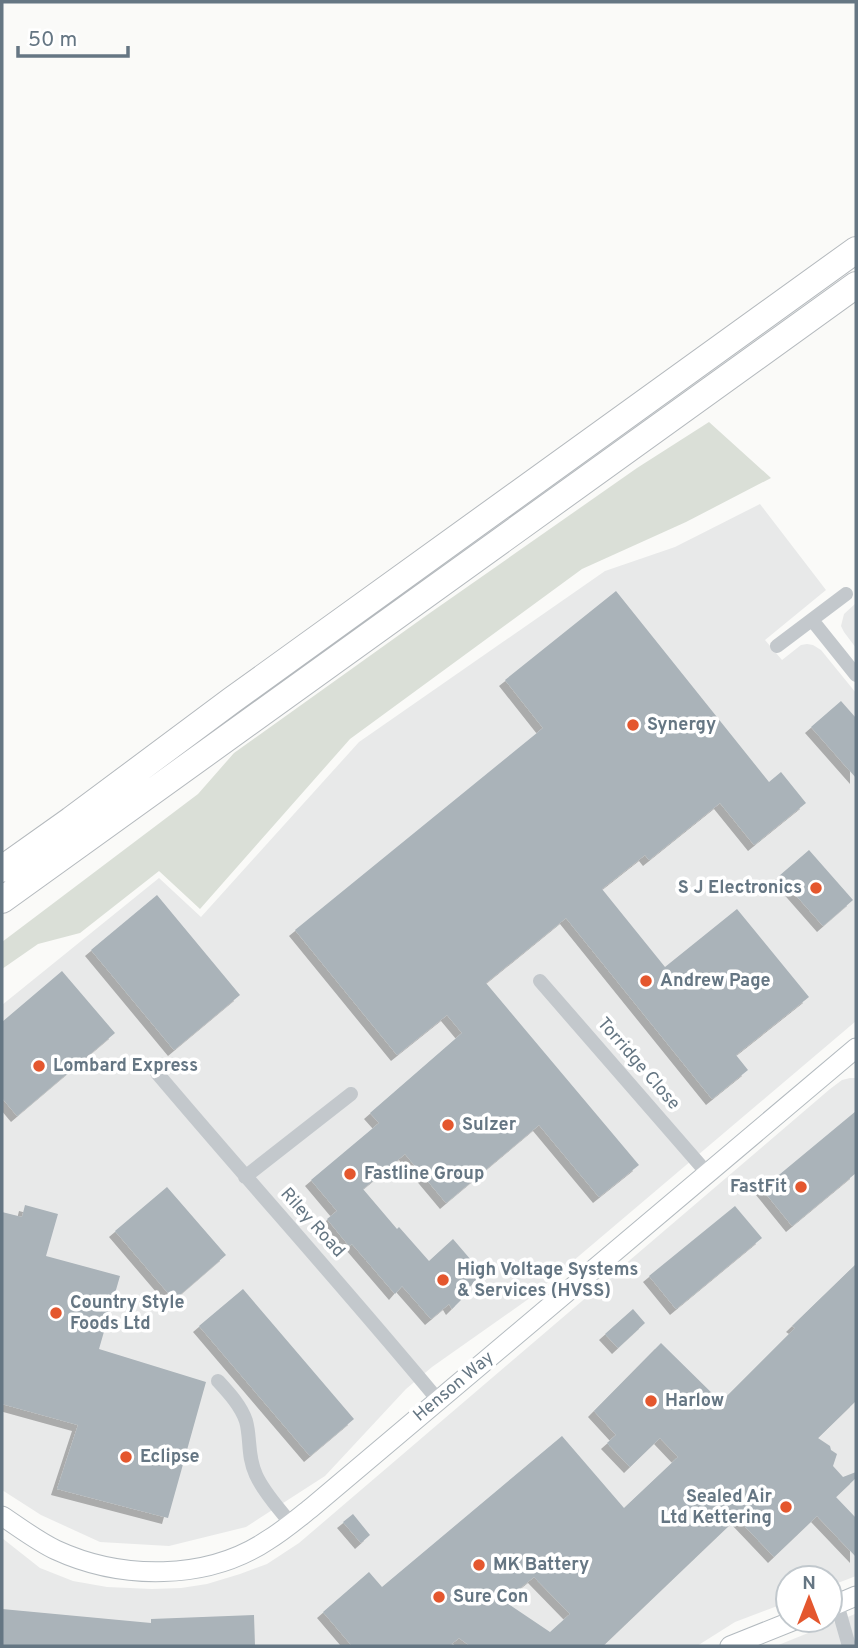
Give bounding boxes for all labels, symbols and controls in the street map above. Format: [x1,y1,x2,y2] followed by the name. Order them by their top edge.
[18,14,128,58] scale bar
[28,27,77,54] text: 50 m
[647,714,716,737] place label: Synergy
[625,717,641,733] marker: Synergy
[678,877,802,900] place label: S J Electronics
[808,880,824,896] marker: S J Electronics
[660,970,770,993] place label: Andrew Page
[638,973,654,989] marker: Andrew Page
[591,1013,685,1115] street label: Torridge Close
[53,1055,198,1078] place label: Lombard Express
[31,1058,47,1074] marker: Lombard Express
[462,1114,517,1137] place label: Sulzer
[440,1117,456,1133] marker: Sulzer
[364,1163,484,1186] place label: Fastline Group
[342,1166,358,1182] marker: Fastline Group
[730,1176,787,1199] place label: FastFit
[793,1179,809,1195] marker: FastFit
[275,1183,349,1263] street label: Riley Road
[457,1259,638,1303] place label: High Voltage Systems & Services (HVSS)
[435,1272,451,1288] marker: High Voltage Systems & Services (HVSS)
[70,1292,185,1336] place label: Country Style Foods Ltd
[48,1305,64,1321] marker: Country Style Foods Ltd
[409,1347,499,1427] street label: Henson Way
[665,1390,724,1413] place label: Harlow
[643,1393,659,1409] marker: Harlow
[140,1446,200,1469] place label: Eclipse
[118,1449,134,1465] marker: Eclipse
[660,1486,772,1530] place label: Sealed Air Ltd Kettering
[778,1499,794,1515] marker: Sealed Air Ltd Kettering
[493,1554,589,1577] place label: MK Battery
[471,1557,487,1573] marker: MK Battery
[774,1564,844,1634] north arrow
[802,1572,816,1596] text: N
[453,1586,528,1609] place label: Sure Con
[431,1589,447,1605] marker: Sure Con

